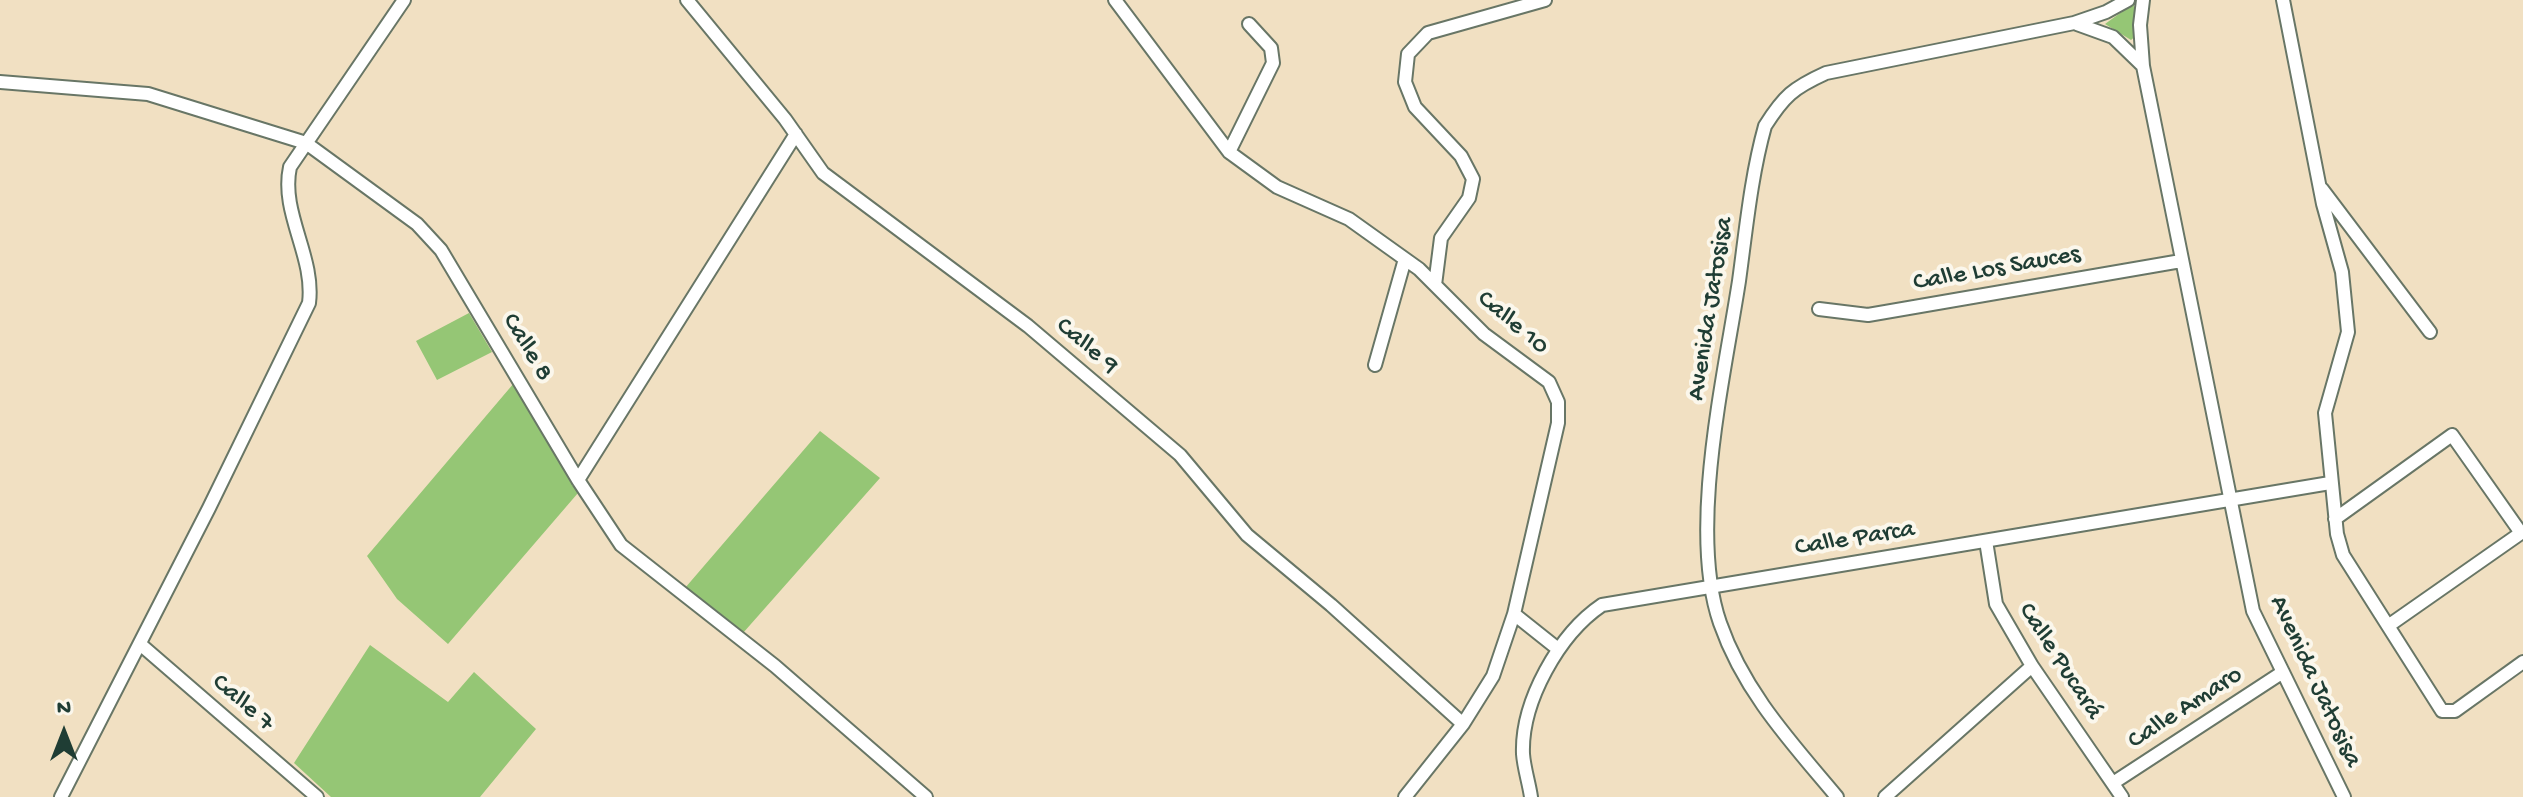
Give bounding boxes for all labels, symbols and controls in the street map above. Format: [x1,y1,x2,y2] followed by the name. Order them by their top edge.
[1682,215,1742,403] street label: Avenida Jatosisa
[1911,240,2083,300] street label: Calle Los Sauces
[1469,285,1555,363] street label: Calle 10
[494,308,558,388] street label: Calle 8
[1048,312,1124,382] street label: Calle 9
[1793,515,1917,565] street label: Calle Parca
[2261,591,2367,773] street label: Avenida Jatosisa
[2010,598,2108,726] street label: Calle Pucará
[2123,660,2249,758] street label: Calle Amaro
[204,668,280,740] street label: Calle 7
[24,693,104,773] north arrow
[57,696,71,722] text: N

